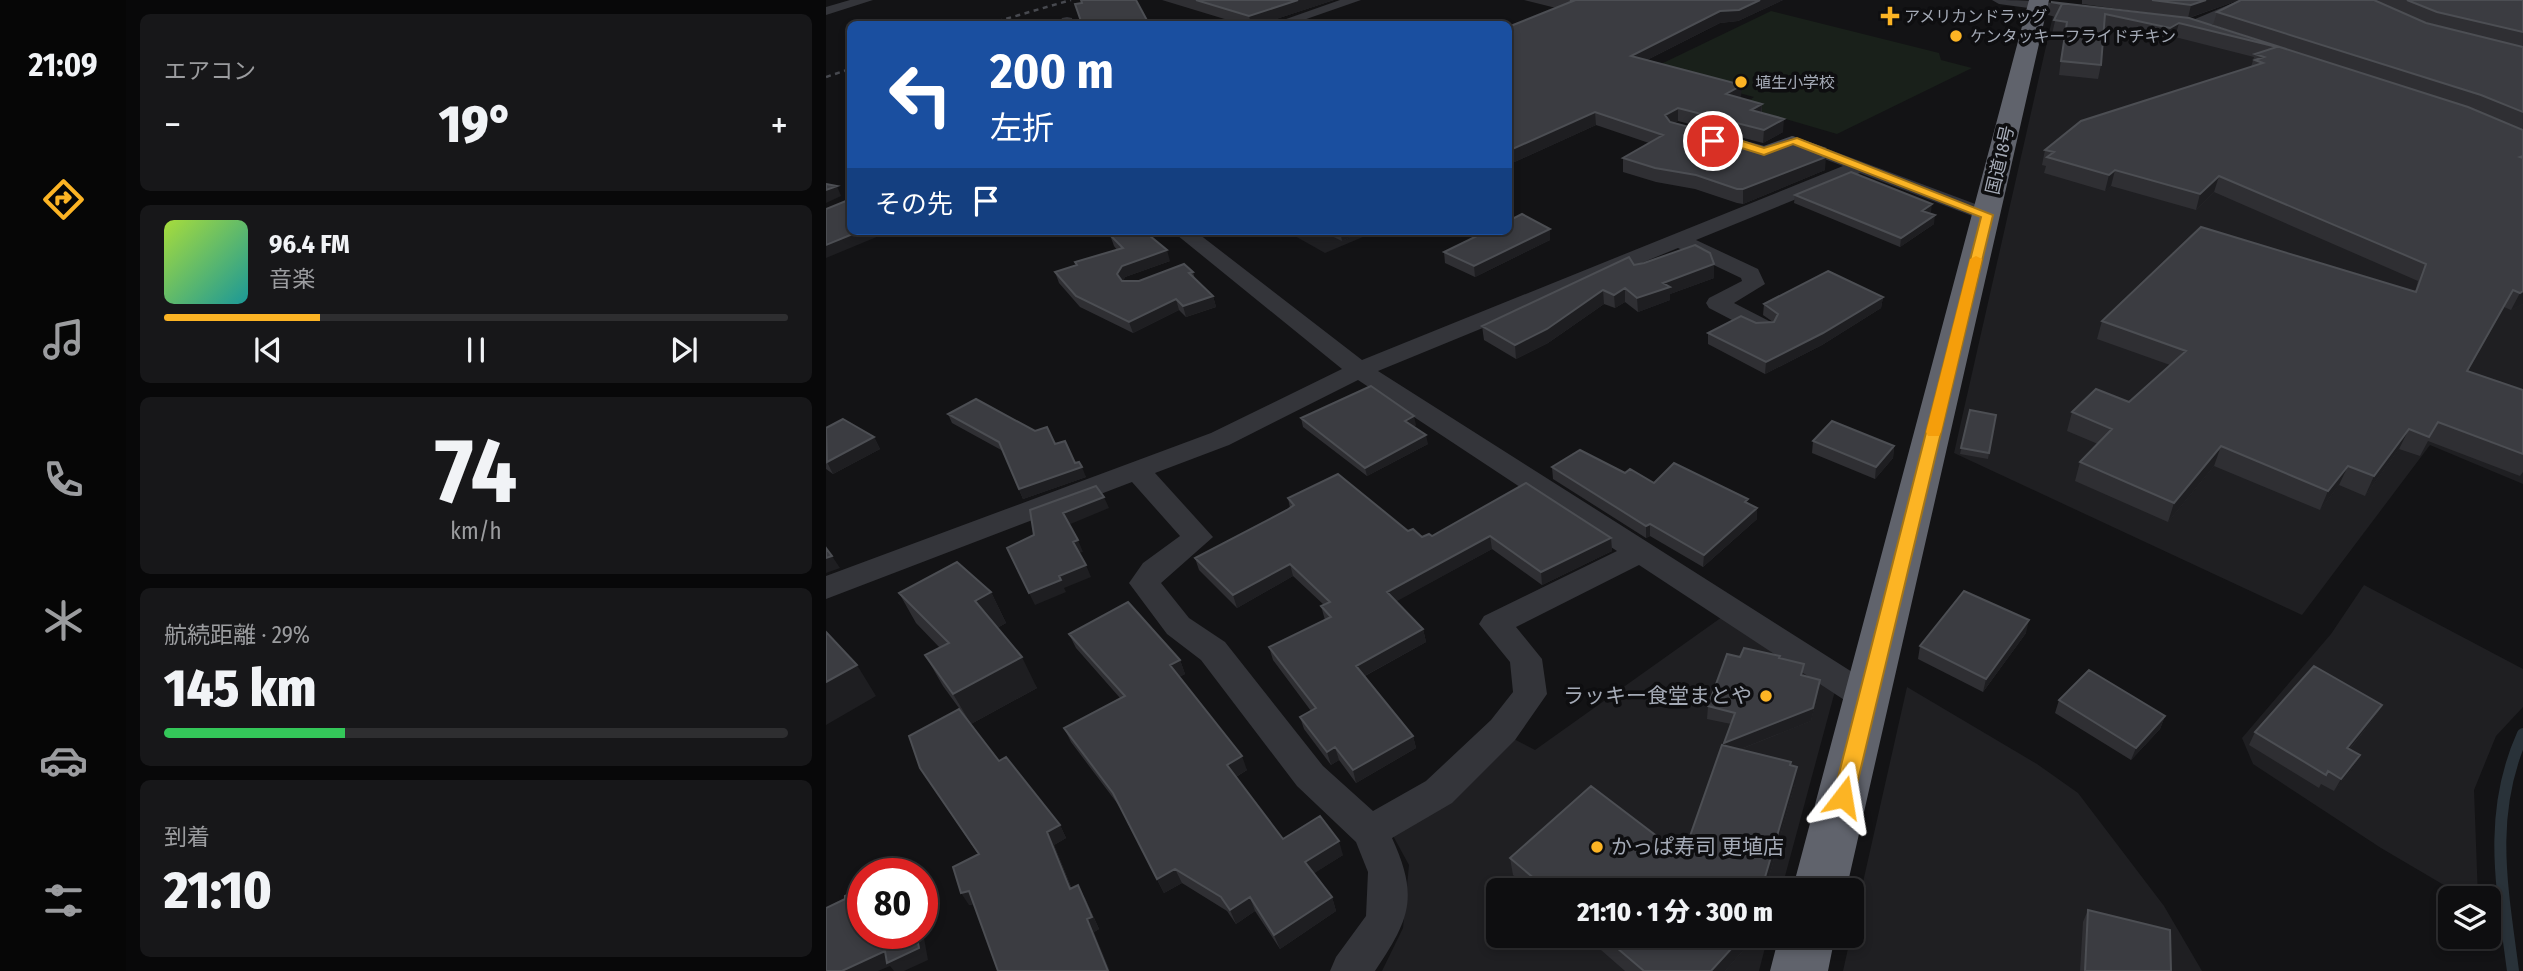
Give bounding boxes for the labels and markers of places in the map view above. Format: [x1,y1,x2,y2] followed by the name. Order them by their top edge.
[1904,7,2047,26] place label: アメリカンドラッグ
[1882,8,1898,24] marker: アメリカンドラッグ
[1970,27,2176,46] place label: ケンタッキーフライドチキン
[1948,28,1964,44] marker: ケンタッキーフライドチキン
[1755,73,1835,92] place label: 埴生小学校
[1733,74,1749,90] marker: 埴生小学校
[1683,111,1743,171] pin
[1563,683,1752,709] place label: ラッキー食堂まとや
[1758,688,1774,704] marker: ラッキー食堂まとや
[1611,834,1784,860] place label: かっぱ寿司 更埴店
[1589,839,1605,855] marker: かっぱ寿司 更埴店

